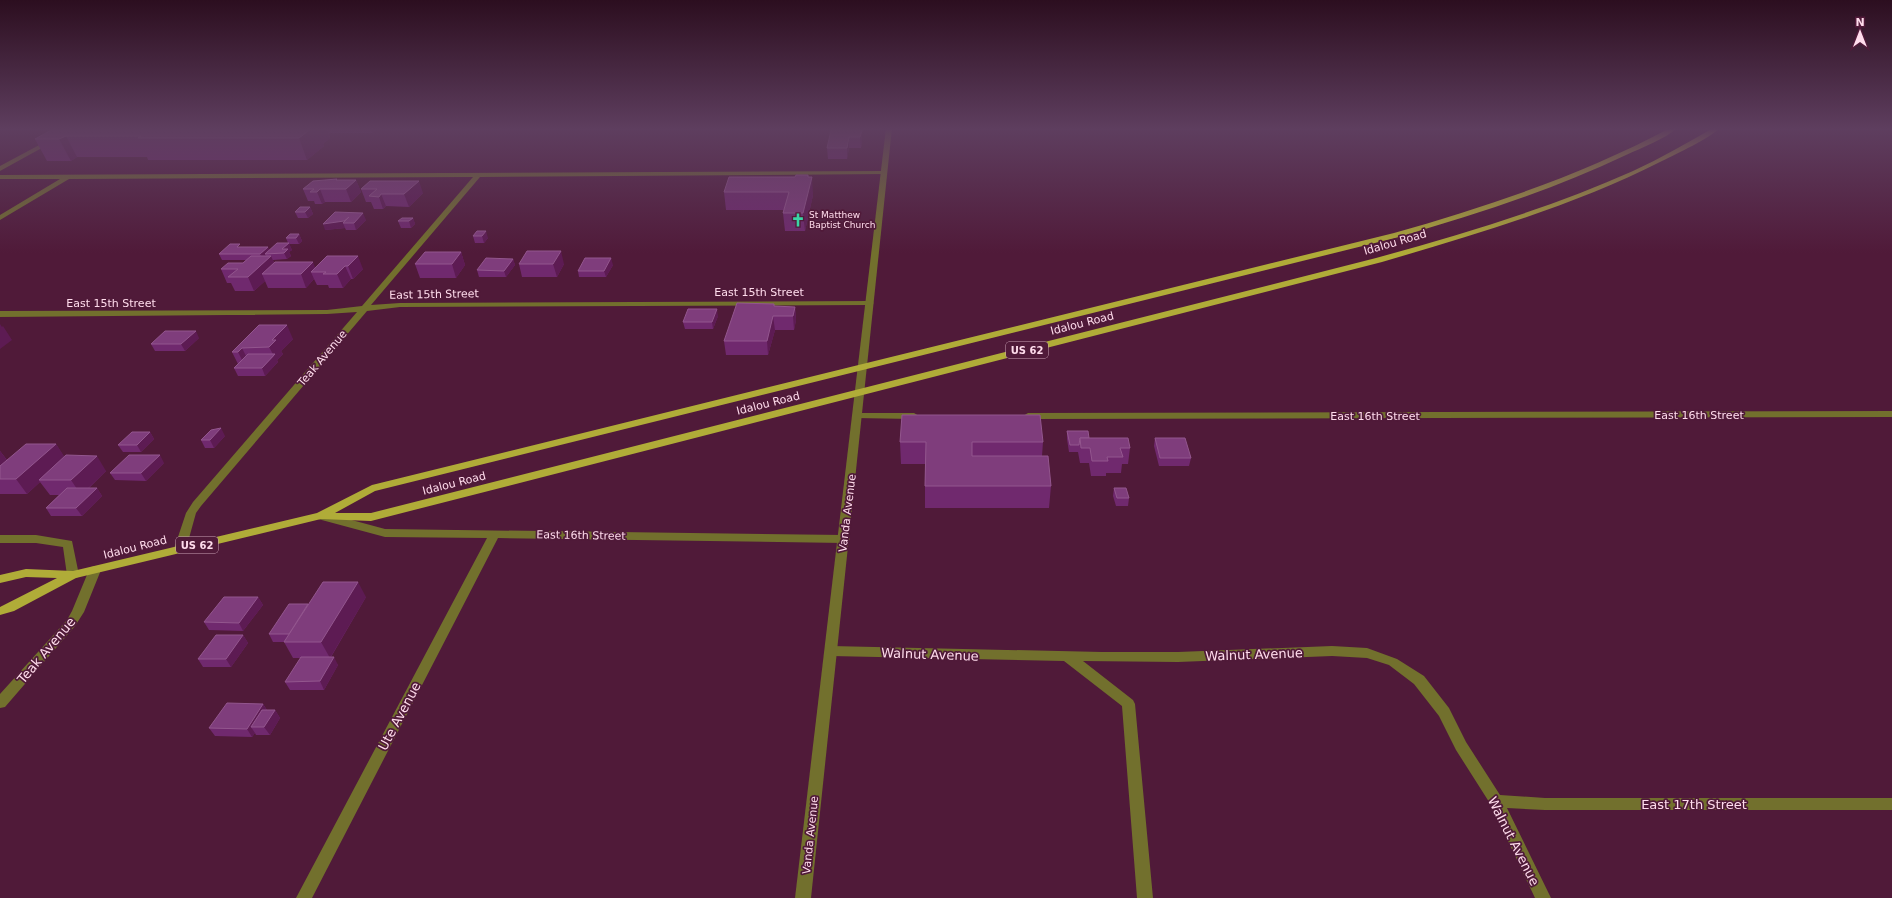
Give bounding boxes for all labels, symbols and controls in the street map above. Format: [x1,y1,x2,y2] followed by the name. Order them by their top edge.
[1840,12,1880,52] north arrow
[1855,16,1865,29] text: N
[809,210,875,230] place label: St Matthew Baptist Church
[790,212,806,228] church icon: St Matthew Baptist Church
[1362,227,1428,258] street label: Idalou Road
[714,286,804,299] street label: East 15th Street
[389,287,480,302] street label: East 15th Street
[66,297,156,310] street label: East 15th Street
[1049,309,1115,338] street label: Idalou Road
[295,328,350,390] street label: Teak Avenue
[1006,342,1048,358] road number: US 62
[735,389,801,418] street label: Idalou Road
[1654,409,1744,422] street label: East 16th Street
[1330,410,1420,423] street label: East 16th Street
[421,469,487,498] street label: Idalou Road
[836,473,859,553] street label: Vanda Avenue
[536,528,627,543] street label: East 16th Street
[102,533,168,562] street label: Idalou Road
[176,537,218,553] road number: US 62
[14,614,78,687] street label: Teak Avenue
[881,645,979,664] street label: Walnut Avenue
[1205,645,1303,664] street label: Walnut Avenue
[375,680,424,753] street label: Ute Avenue
[1485,794,1542,888] street label: Walnut Avenue
[800,795,821,875] street label: Vanda Avenue
[1641,797,1747,812] street label: East 17th Street

